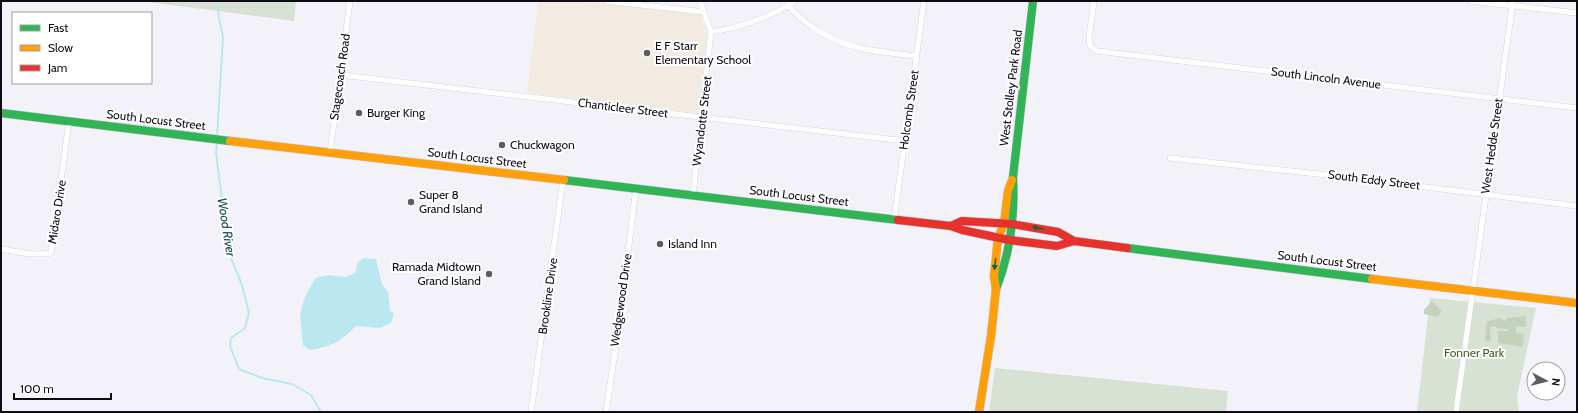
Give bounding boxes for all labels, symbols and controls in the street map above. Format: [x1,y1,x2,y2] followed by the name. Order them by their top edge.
[12,12,152,84] legend
[48,20,68,35] text: Fast
[996,29,1025,147] street label: West Stolley Park Road
[326,33,353,121] street label: Stagecoach Road
[655,38,751,67] place label: E F Starr Elementary School
[48,40,73,55] text: Slow
[642,48,652,58] marker: E F Starr Elementary School
[47,60,67,75] text: Jam
[1270,63,1382,92] street label: South Lincoln Avenue
[895,69,922,151] street label: Holcomb Street
[689,75,714,167] street label: Wyandotte Street
[577,95,669,120] street label: Chanticleer Street
[1477,97,1506,195] street label: West Hedde Street
[367,105,426,120] place label: Burger King
[106,106,207,133] street label: South Locust Street
[354,108,364,118] marker: Burger King
[510,137,575,152] place label: Chuckwagon
[497,140,507,150] marker: Chuckwagon
[427,144,528,171] street label: South Locust Street
[1327,166,1421,193] street label: South Eddy Street
[44,179,69,245] street label: Midaro Drive
[749,182,850,209] street label: South Locust Street
[419,187,482,216] place label: Super 8 Grand Island
[214,196,240,259] water label: Wood River
[406,197,416,207] marker: Super 8 Grand Island
[1032,225,1044,231] one-way arrow
[668,236,717,251] place label: Island Inn
[655,239,665,249] marker: Island Inn
[1277,247,1378,274] street label: South Locust Street
[607,252,634,347] street label: Wedgewood Drive
[535,257,560,335] street label: Brookline Drive
[992,257,998,270] one-way arrow
[392,259,481,288] place label: Ramada Midtown Grand Island
[484,269,494,279] marker: Ramada Midtown Grand Island
[1444,345,1505,360] park label: Fonner Park
[1526,361,1566,401] north arrow
[14,375,111,401] scale bar
[1549,378,1563,387] text: N
[20,381,54,396] text: 100 m

